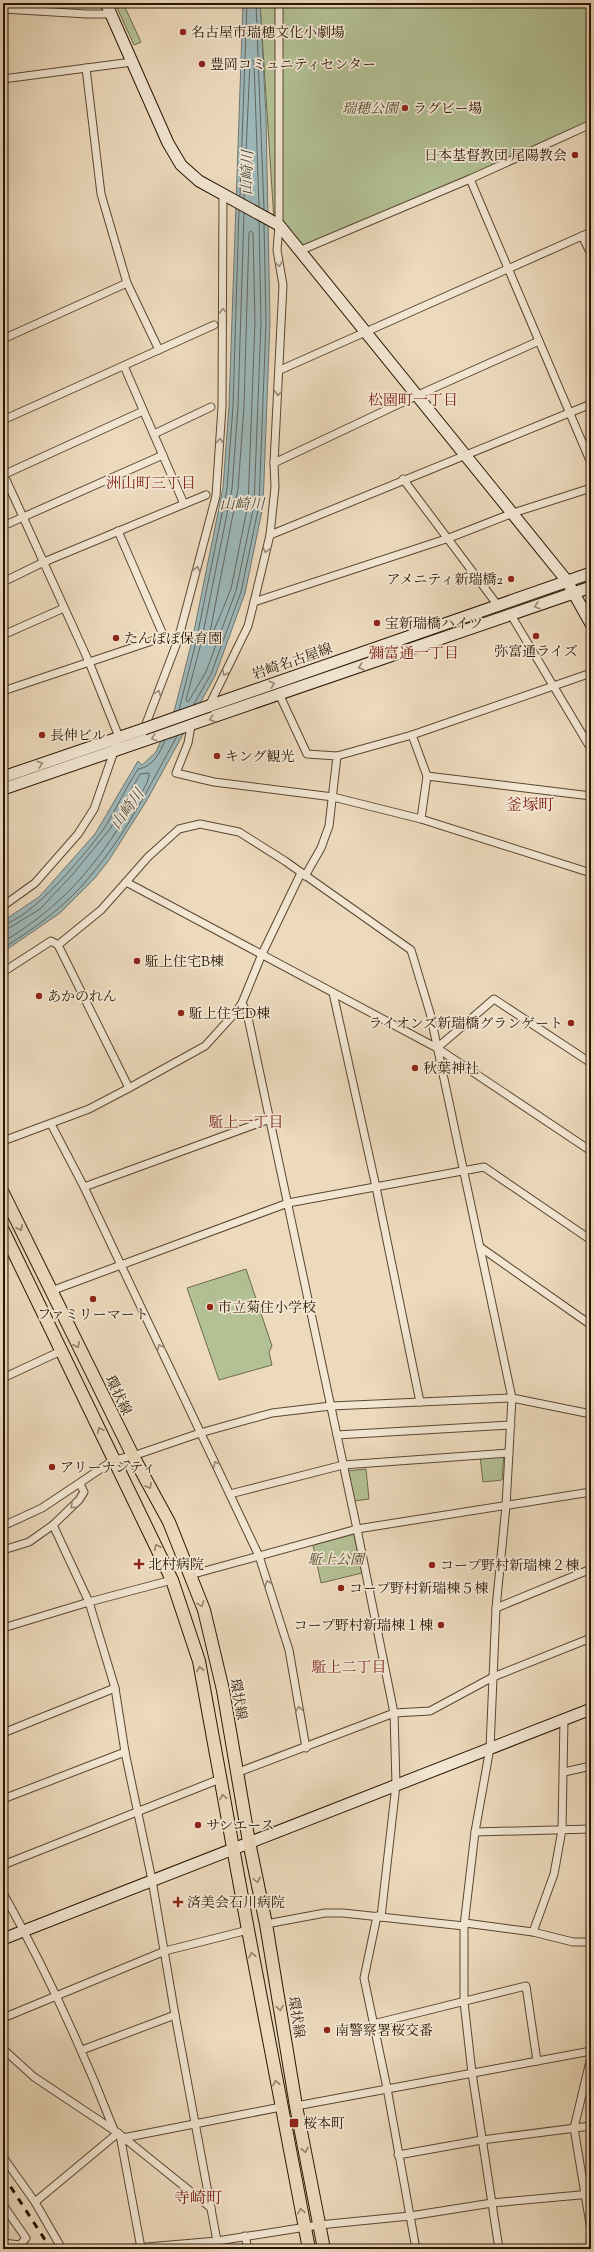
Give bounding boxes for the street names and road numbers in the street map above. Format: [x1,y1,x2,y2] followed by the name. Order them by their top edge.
[250,640,336,686] street label: 岩崎名古屋線
[99,1373,135,1419] street label: 環状線
[224,1677,251,1722] street label: 環状線
[282,1995,308,2040] street label: 環状線

